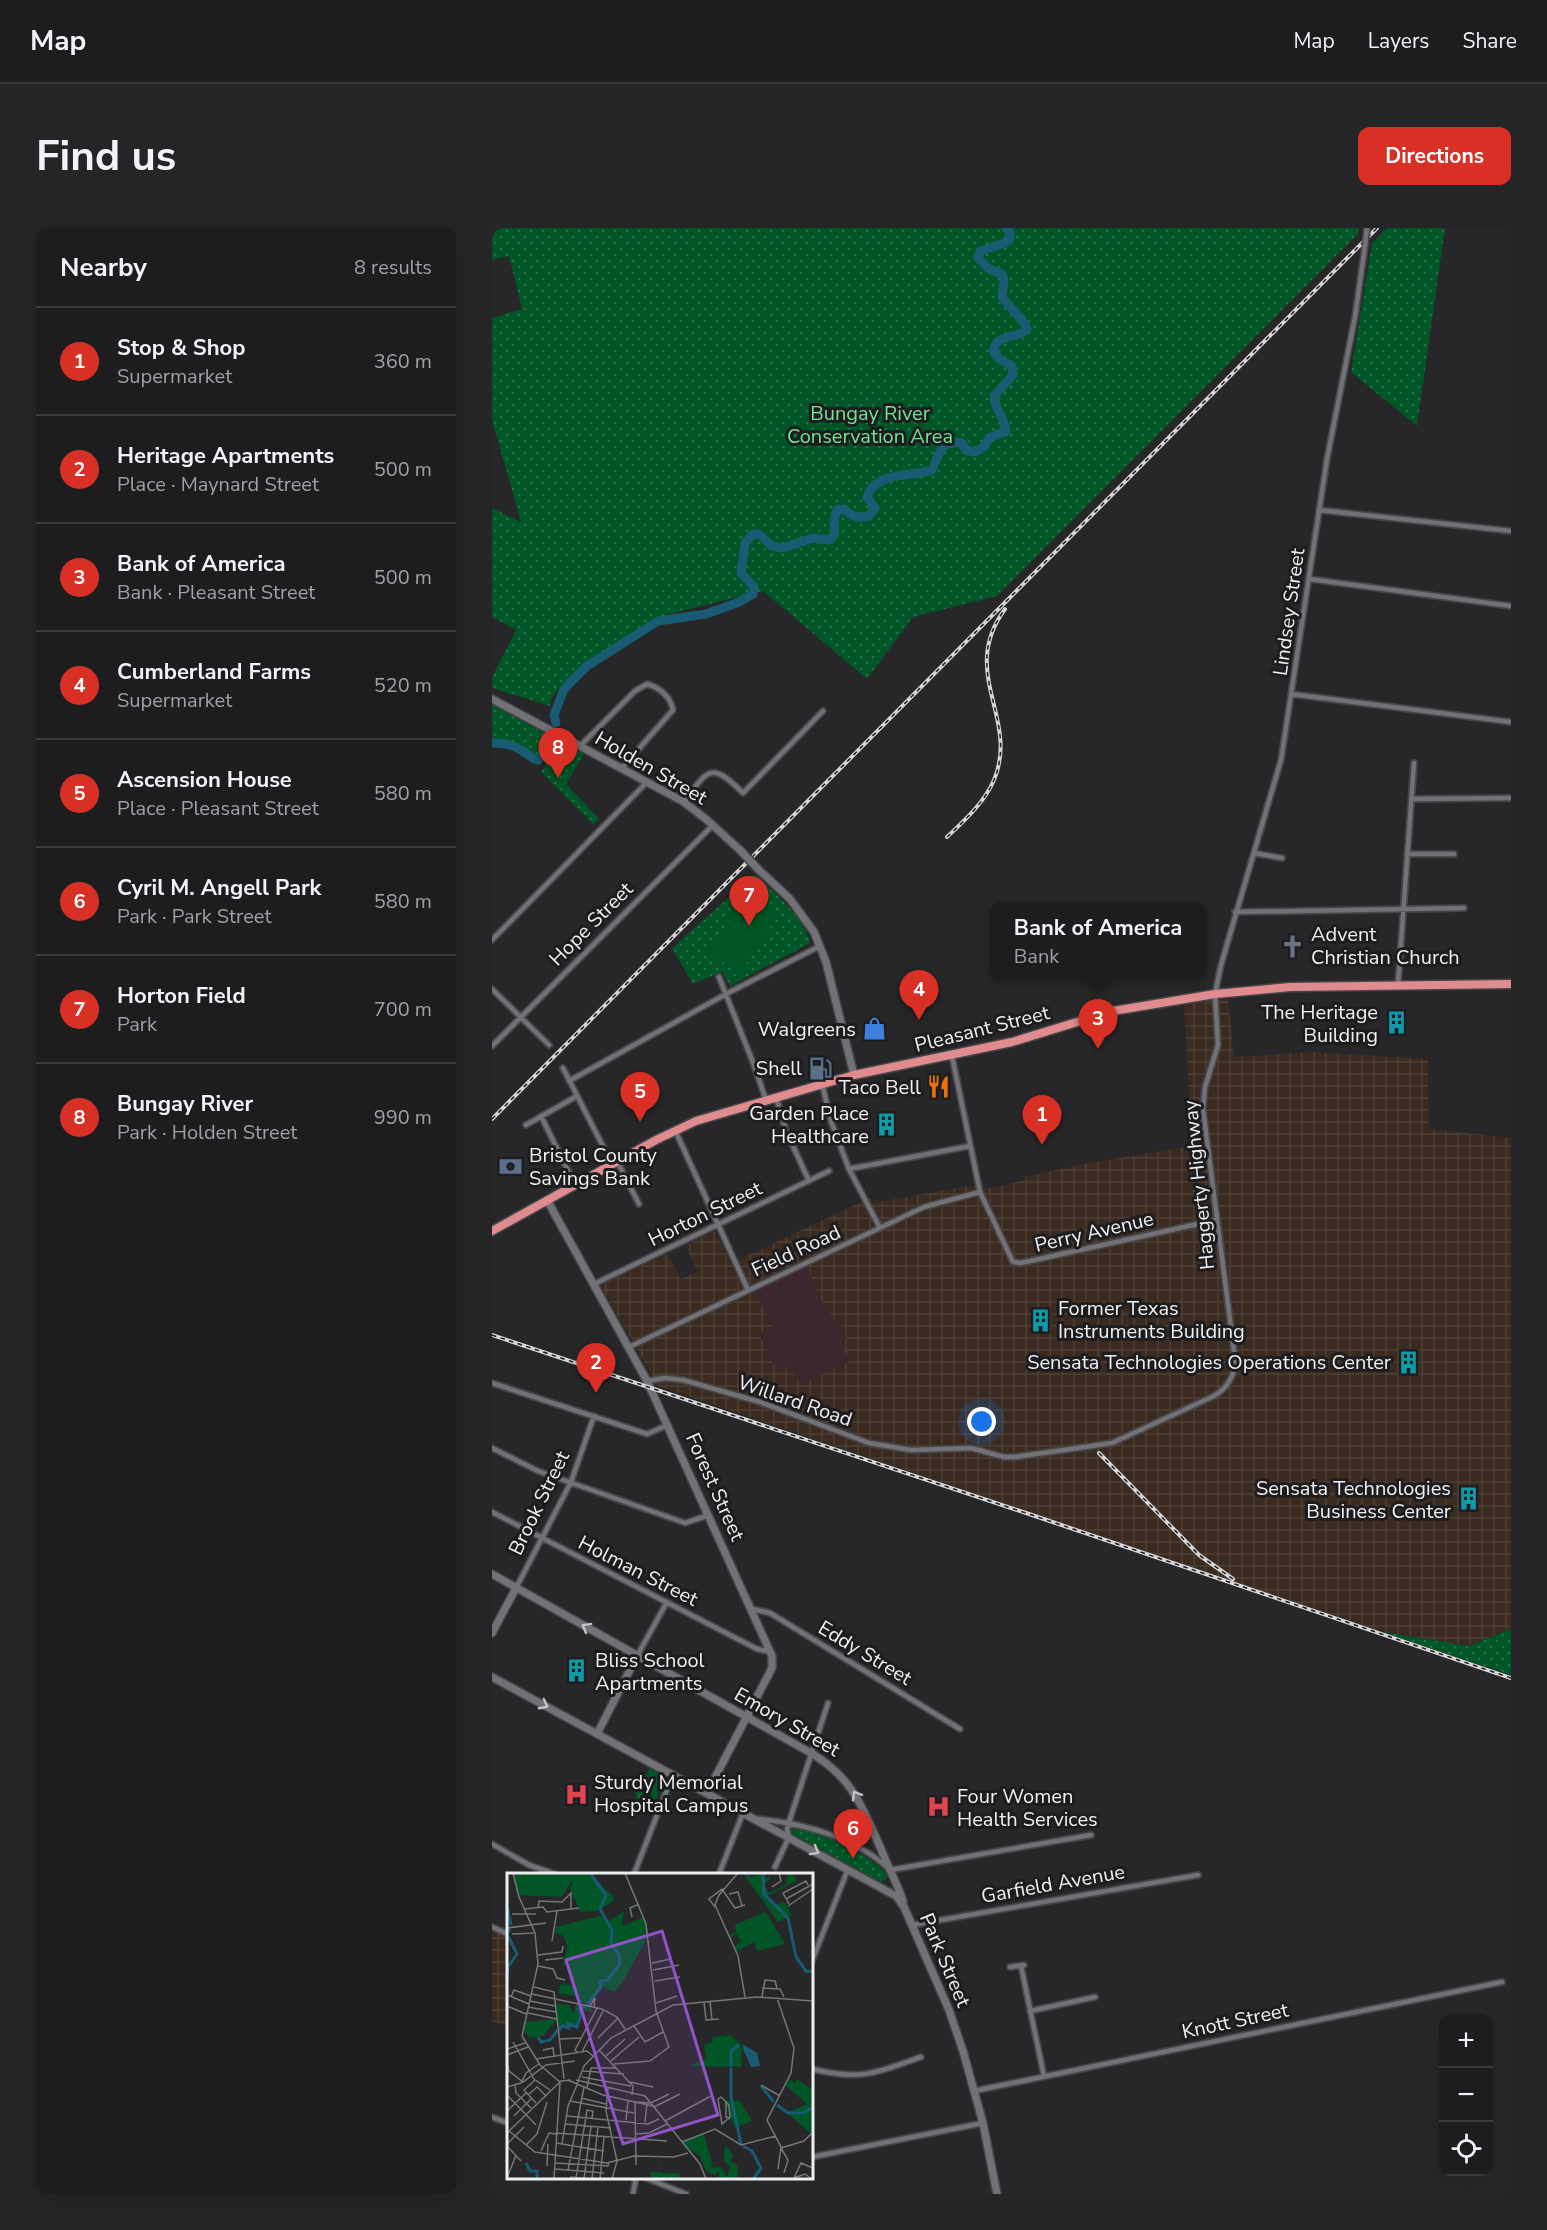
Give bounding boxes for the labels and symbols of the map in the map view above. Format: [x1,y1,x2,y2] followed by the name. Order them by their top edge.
[787,400,953,450] park label: Bungay River Conservation Area
[1267,545,1311,678] street label: Lindsey Street
[590,725,713,812] street label: Holden Street
[538,728,578,778] pin: 8
[543,875,640,972] street label: Hope Street
[730,876,768,926] pin: 7
[1311,921,1460,971] place label: Advent Christian Church
[1280,933,1306,959] church icon: Advent Christian Church
[900,970,938,1020] pin: 4
[912,999,1053,1059] street label: Pleasant Street
[1261,999,1378,1049] place label: The Heritage Building
[1078,1000,1118,1049] pin: 3
[1383,1010,1409,1036] building icon: The Heritage Building
[758,1016,856,1043] place label: Walgreens
[861,1016,887,1042] shop icon: Walgreens
[756,1055,802,1082] place label: Shell
[807,1055,833,1081] fuel station icon: Shell
[620,1072,660,1122] pin: 5
[839,1074,921,1101] place label: Taco Bell
[926,1074,952,1100] restaurant icon: Taco Bell
[1022,1096,1062,1145] pin: 1
[1177,1098,1221,1271] street label: Haggerty Highway
[749,1100,869,1150] place label: Garden Place Healthcare
[874,1111,900,1137] building icon: Garden Place Healthcare
[529,1142,658,1192] place label: Bristol County Savings Bank
[498,1153,524,1179] bank icon: Bristol County Savings Bank
[644,1174,767,1253] street label: Horton Street
[1032,1205,1156,1259] street label: Perry Avenue
[747,1219,845,1283] street label: Field Road
[1058,1295,1245,1345] place label: Former Texas Instruments Building
[1027,1307,1053,1333] building icon: Former Texas Instruments Building
[576,1344,616,1393] pin: 2
[1027,1349,1391,1376] place label: Sensata Technologies Operations Center
[1396,1349,1422,1375] building icon: Sensata Technologies Operations Center
[734,1369,856,1433] street label: Willard Road
[967,1407,996,1436] your location
[679,1429,751,1546] street label: Forest Street
[502,1446,576,1559] street label: Brook Street
[1256,1475,1451,1525] place label: Sensata Technologies Business Center
[1456,1486,1482,1512] building icon: Sensata Technologies Business Center
[573,1529,703,1613] street label: Holman Street
[813,1614,918,1692] street label: Eddy Street
[582,1623,593,1634] one-way arrow
[595,1647,705,1697] place label: Bliss School Apartments
[564,1658,590,1684] building icon: Bliss School Apartments
[729,1681,846,1764] street label: Emory Street
[537,1698,548,1709] one-way arrow
[594,1769,748,1819] place label: Sturdy Memorial Hospital Campus
[563,1781,589,1807] hospital icon: Sturdy Memorial Hospital Campus
[957,1783,1098,1833] place label: Four Women Health Services
[852,1791,864,1801] one-way arrow
[926,1794,952,1820] hospital icon: Four Women Health Services
[834,1810,872,1859] pin: 6
[809,1844,820,1855] one-way arrow
[979,1858,1127,1910] street label: Garfield Avenue
[507,1873,813,2179] inset map
[913,1909,977,2012] street label: Park Street
[1179,1996,1292,2045] street label: Knott Street

